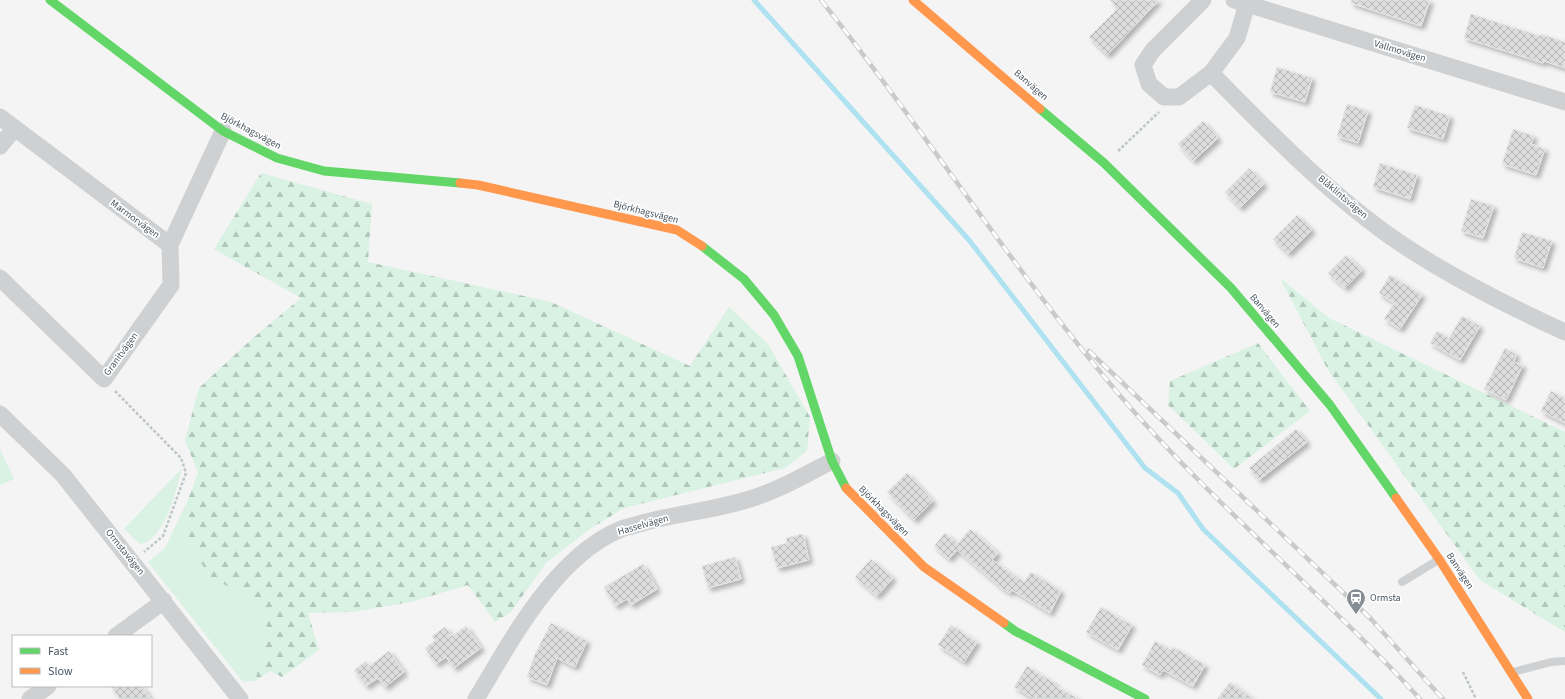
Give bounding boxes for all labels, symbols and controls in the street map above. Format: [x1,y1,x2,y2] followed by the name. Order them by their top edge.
[1372,36,1428,66] street label: Vallmovägen
[1011,66,1051,104] street label: Banvägen
[218,109,284,153] street label: Björkhagsvägen
[1315,172,1371,222] street label: Blåklintsvägen
[107,196,163,242] street label: Marmorvägen
[612,197,680,227] street label: Björkhagsvägen
[1246,291,1284,331] street label: Banvägen
[100,329,142,379] street label: Granitvägen
[855,482,913,540] street label: Björkhagsvägen
[616,511,670,539] street label: Hasselvägen
[102,526,148,578] street label: Ormstavägen
[1443,550,1477,592] street label: Banvägen
[1345,587,1367,615] station icon: Ormsta
[1370,591,1401,605] place label: Ormsta
[12,635,152,687] legend
[48,643,68,660] text: Fast
[48,663,73,680] text: Slow

